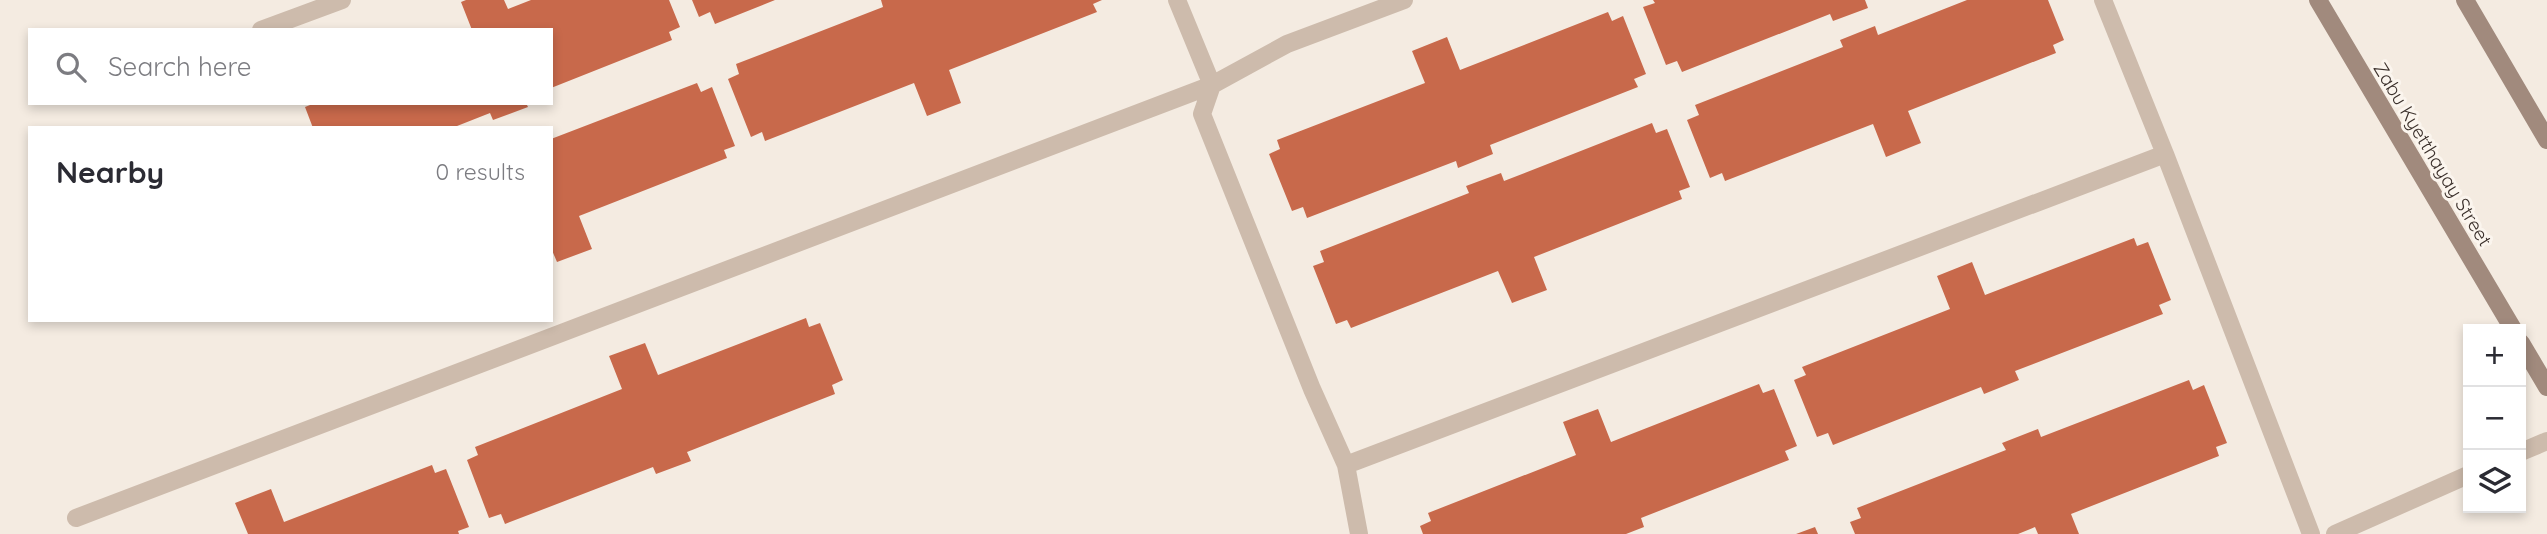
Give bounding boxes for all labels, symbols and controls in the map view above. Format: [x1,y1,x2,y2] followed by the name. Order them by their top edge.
[28,28,553,105] search box
[52,48,90,86] icon: search
[108,50,252,83] text: Search here
[2368,58,2498,250] street label: Zabu Kyetthayay Street
[56,153,164,191] text: Nearby
[436,157,525,186] text: 0 results
[2463,324,2526,513] map controls
[2463,324,2526,387] button: +
[2463,387,2526,450] button: −
[2463,450,2526,513] button: layers

